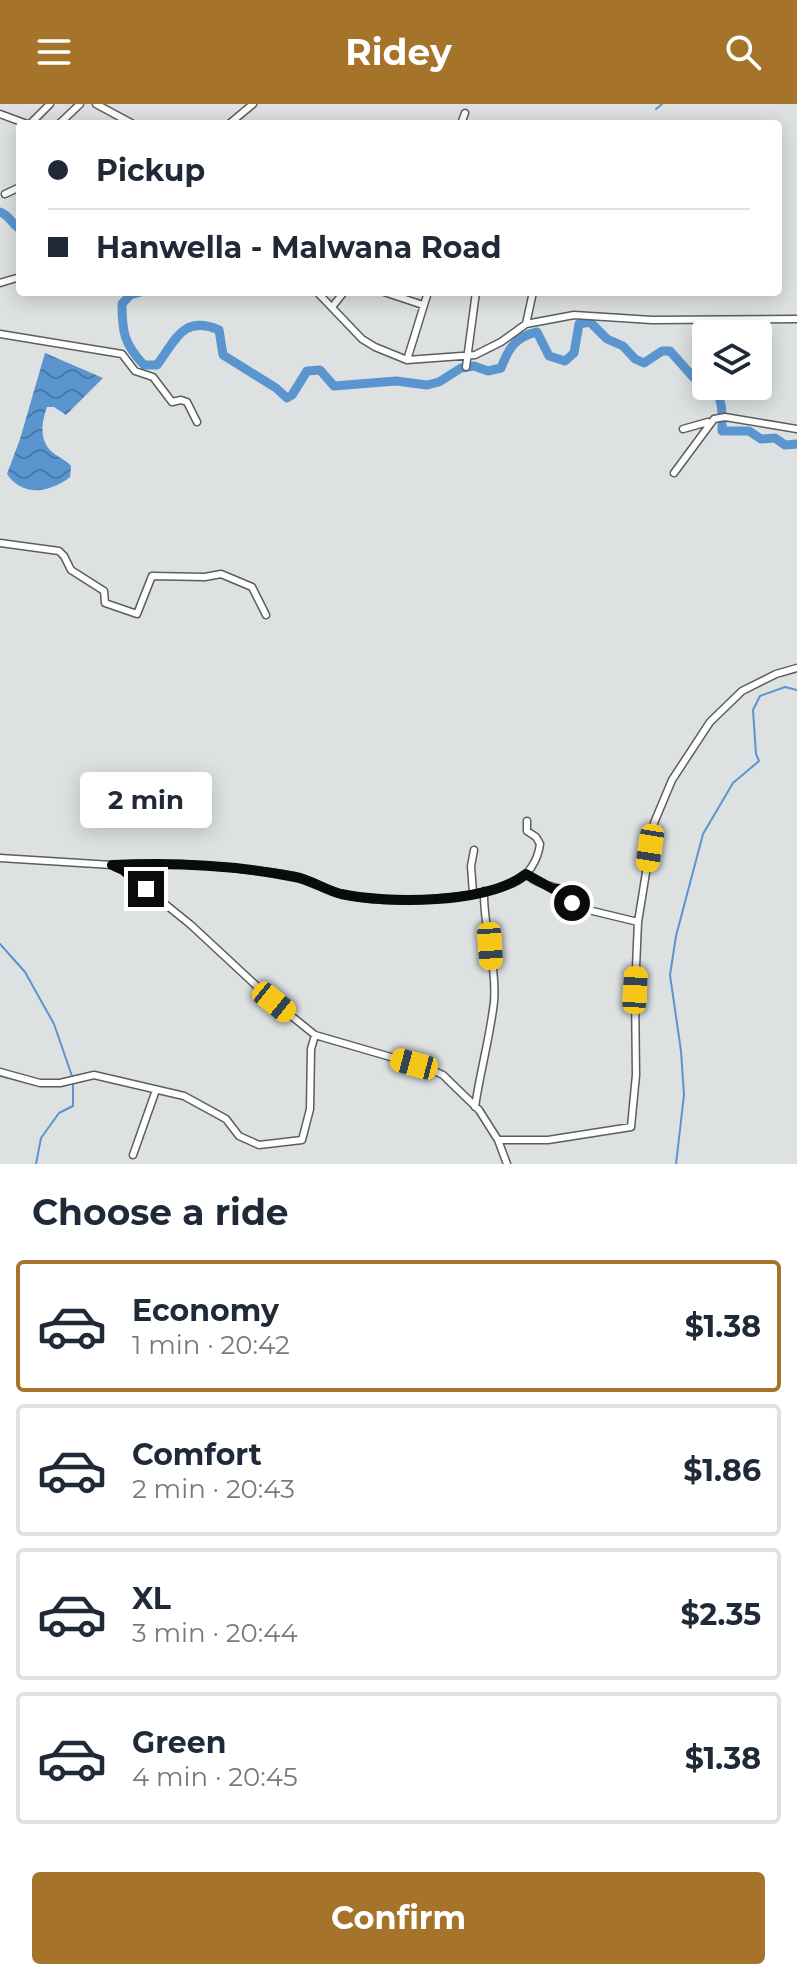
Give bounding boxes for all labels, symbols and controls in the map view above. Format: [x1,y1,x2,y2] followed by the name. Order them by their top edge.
[32,30,76,74] icon: menu
[345,30,452,74] text: Ridey
[721,30,765,74] icon: search
[96,152,205,189] text: Pickup
[96,229,502,266] text: Hanwella - Malwana Road
[692,320,772,400] map controls
[692,320,772,400] button: layers
[80,773,212,829] callout: 2 min
[108,784,184,816] text: 2 min
[634,822,666,874] car
[128,871,164,907] route end
[554,885,590,921] route start
[476,921,504,971] car
[622,965,648,1015] car
[248,978,300,1026] car
[388,1046,440,1082] car
[32,1190,289,1234] text: Choose a ride
[36,1290,108,1362] icon: car
[132,1292,279,1329] text: Economy
[685,1308,761,1345] text: $1.38
[132,1329,290,1361] text: 1 min · 20:42
[36,1434,108,1506] icon: car
[132,1436,262,1473] text: Comfort
[683,1452,761,1489] text: $1.86
[132,1473,295,1505] text: 2 min · 20:43
[36,1578,108,1650] icon: car
[132,1580,171,1617] text: XL
[680,1596,761,1633] text: $2.35
[132,1617,298,1649] text: 3 min · 20:44
[36,1722,108,1794] icon: car
[132,1724,226,1761] text: Green
[685,1740,761,1777] text: $1.38
[132,1761,298,1793] text: 4 min · 20:45
[32,1872,765,1964] button: Confirm

